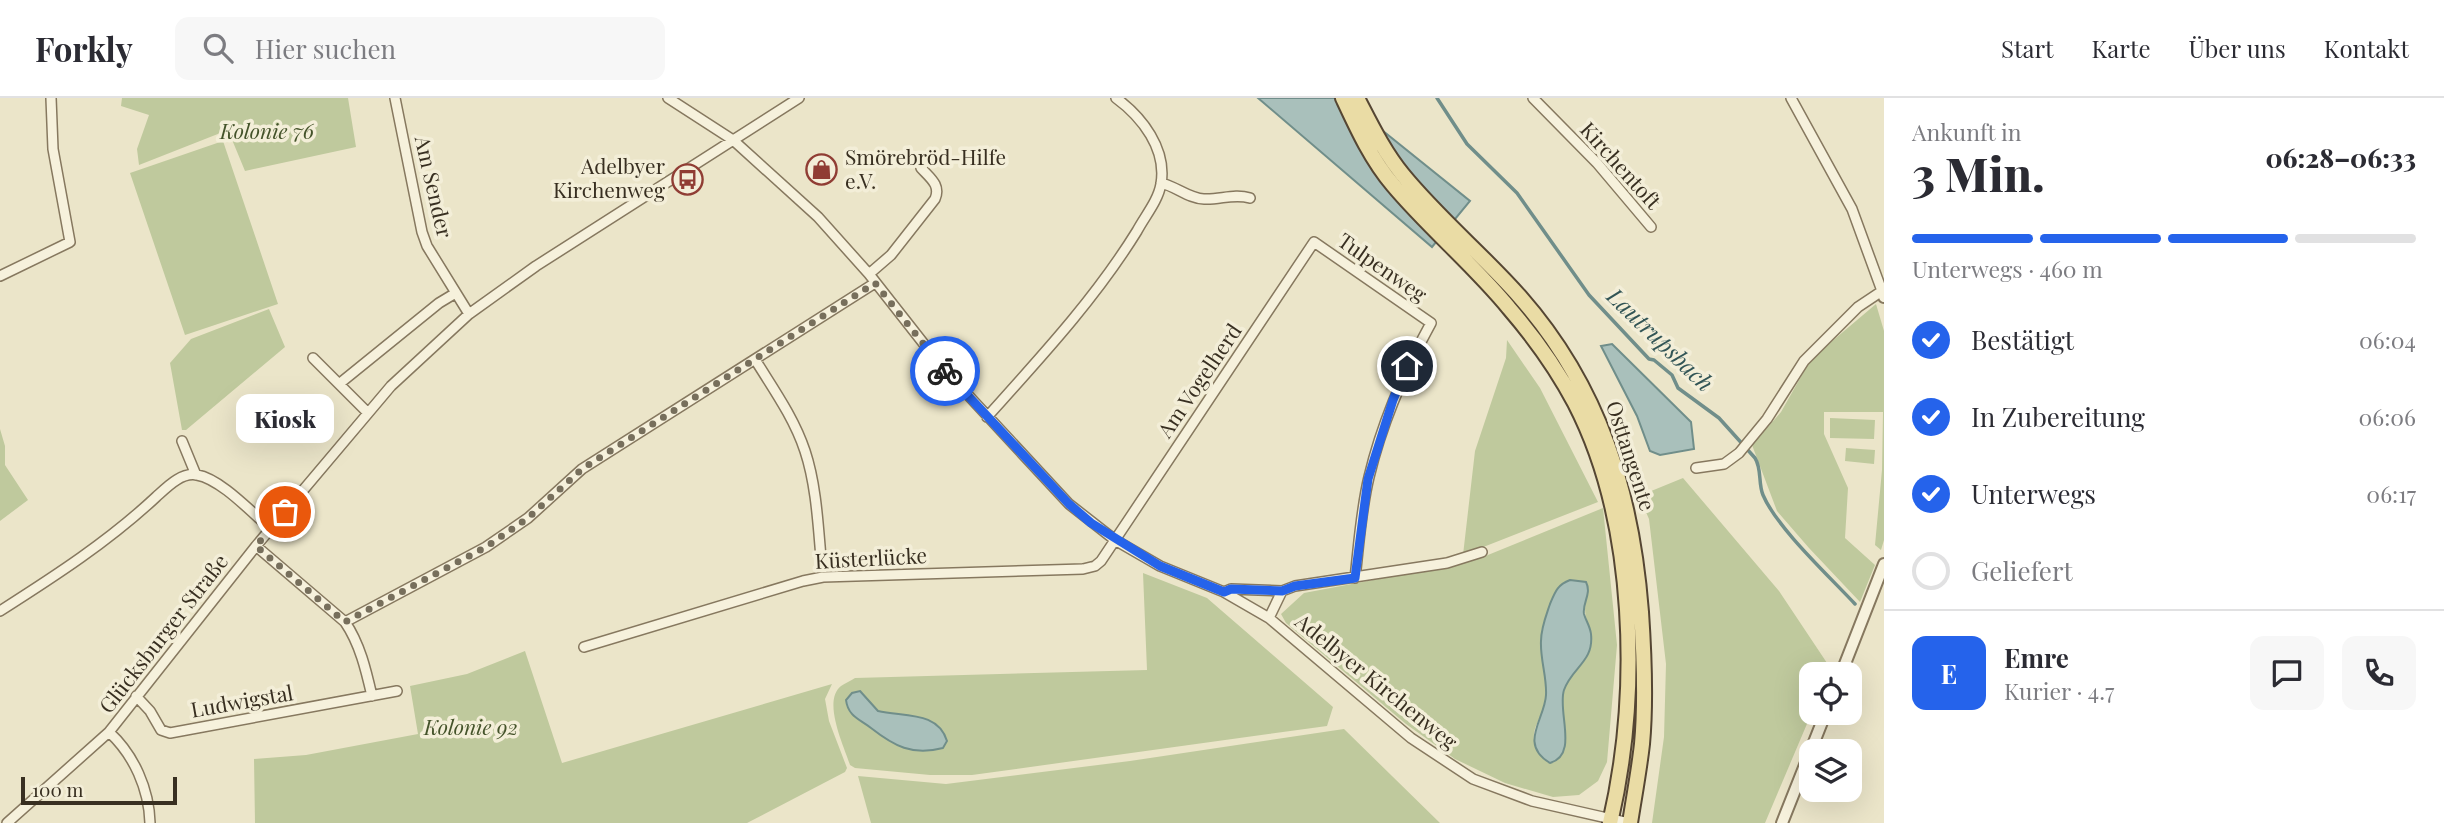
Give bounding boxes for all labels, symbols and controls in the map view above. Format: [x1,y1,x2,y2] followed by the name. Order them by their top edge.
[175,17,665,80] search box
[35,26,133,70] text: Forkly
[199,29,237,67] icon: search
[255,31,396,66] text: Hier suchen
[2001,32,2054,64] text: Start
[2092,32,2151,64] text: Karte
[2189,32,2286,64] text: Über uns
[2324,32,2409,64] text: Kontakt
[1575,115,1668,215] street label: Kirchentoft
[219,116,315,144] park label: Kolonie 76
[1912,116,2022,147] text: Ankunft in
[409,132,460,241] street label: Am Sender
[2265,140,2416,175] text: 06:28–06:33
[845,142,1006,194] place label: Smörebröd-Hilfe e.V.
[1912,142,2045,204] text: 3 Min.
[553,151,666,203] place label: Adelbyer Kirchenweg
[805,153,839,187] shop icon: Smörebröd-Hilfe e.V.
[671,162,705,196] bus stop icon: Adelbyer Kirchenweg
[1333,225,1433,307] street label: Tulpenweg
[1912,253,2103,284] text: Unterwegs · 460 m
[1600,280,1721,397] water label: Lautrupsbach
[1149,318,1247,443] street label: Am Vogelherd
[1912,321,1950,359] icon: check
[1971,322,2074,357] text: Bestätigt
[2359,324,2416,355] text: 06:04
[910,336,980,406] courier
[1377,336,1437,396] pin
[1388,347,1426,385] icon: home
[926,352,964,390] icon: bike
[236,393,334,442] callout: Kiosk
[1601,397,1663,514] street label: Osttangente
[1912,398,1950,436] icon: check
[1971,399,2145,434] text: In Zubereitung
[2358,401,2416,432] text: 06:06
[254,403,316,434] text: Kiosk
[1912,475,1950,513] icon: check
[1971,476,2096,511] text: Unterwegs
[2366,478,2416,509] text: 06:17
[255,482,315,542] pin
[266,493,304,531] icon: bag
[814,540,928,574] street label: Küsterlücke
[92,548,233,718] street label: Glücksburger Straße
[1971,553,2073,588] text: Geliefert
[1290,606,1464,755] street label: Adelbyer Kirchenweg
[2250,636,2324,710] button: chat
[2342,636,2416,710] button: phone
[2004,640,2069,675] text: Emre
[1941,656,1957,691] text: E
[1799,662,1862,802] map controls
[1799,662,1862,725] button: locate
[2004,675,2114,706] text: Kurier · 4.7
[188,677,295,723] street label: Ludwigstal
[423,712,518,740] park label: Kolonie 92
[1799,739,1862,802] button: layers
[21,774,177,806] scale bar
[32,776,83,802] text: 100 m

